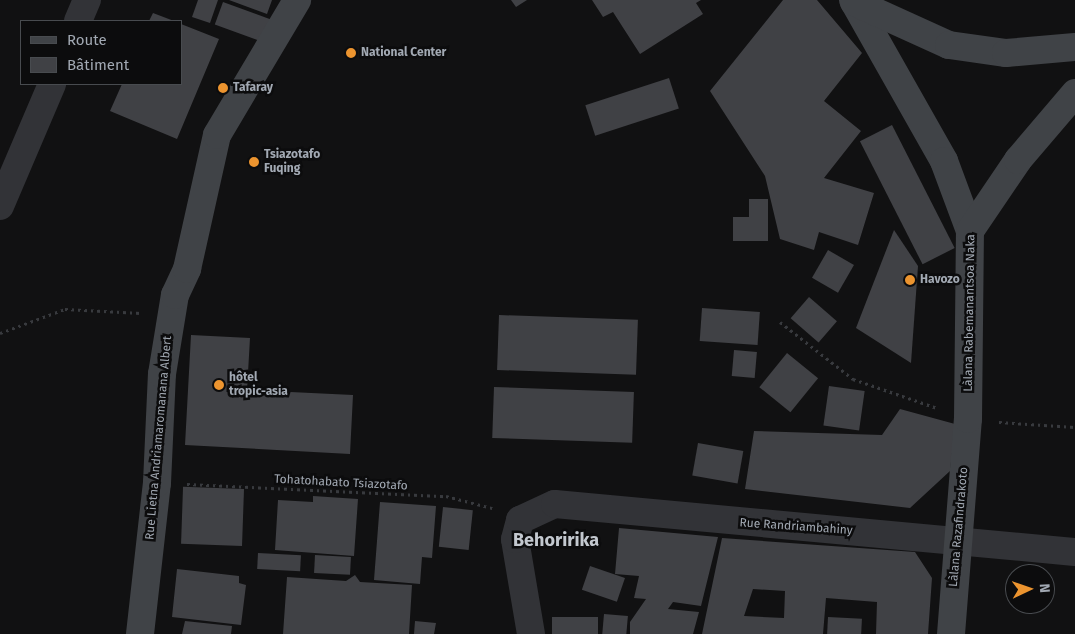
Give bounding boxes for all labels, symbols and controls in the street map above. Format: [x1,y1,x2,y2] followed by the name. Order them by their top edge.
[20,20,182,85] legend
[67,31,107,49] text: Route
[361,46,446,60] place label: National Center
[345,47,357,59] marker: National Center
[67,56,129,74] text: Bâtiment
[233,81,273,95] place label: Tafaray
[217,82,229,94] marker: Tafaray
[264,148,320,176] place label: Tsiazotafo Fuqing
[248,156,260,168] marker: Tsiazotafo Fuqing
[961,234,979,392] street label: Làlana Rabemanantsoa Naka
[920,273,960,287] place label: Havozo
[904,274,916,286] marker: Havozo
[143,335,175,541] street label: Rue Lietna Andriamaromanana Albert
[229,371,288,399] place label: hôtel tropic-asia
[213,379,225,391] marker: hôtel tropic-asia
[947,466,971,588] street label: Làlana Razafindrakoto
[274,472,408,494] street label: Tohatohabato Tsiazotafo
[739,516,853,538] street label: Rue Randriambahiny
[513,529,599,551] district label: Behoririka
[1005,564,1055,614] north arrow
[1036,583,1053,593] text: N

